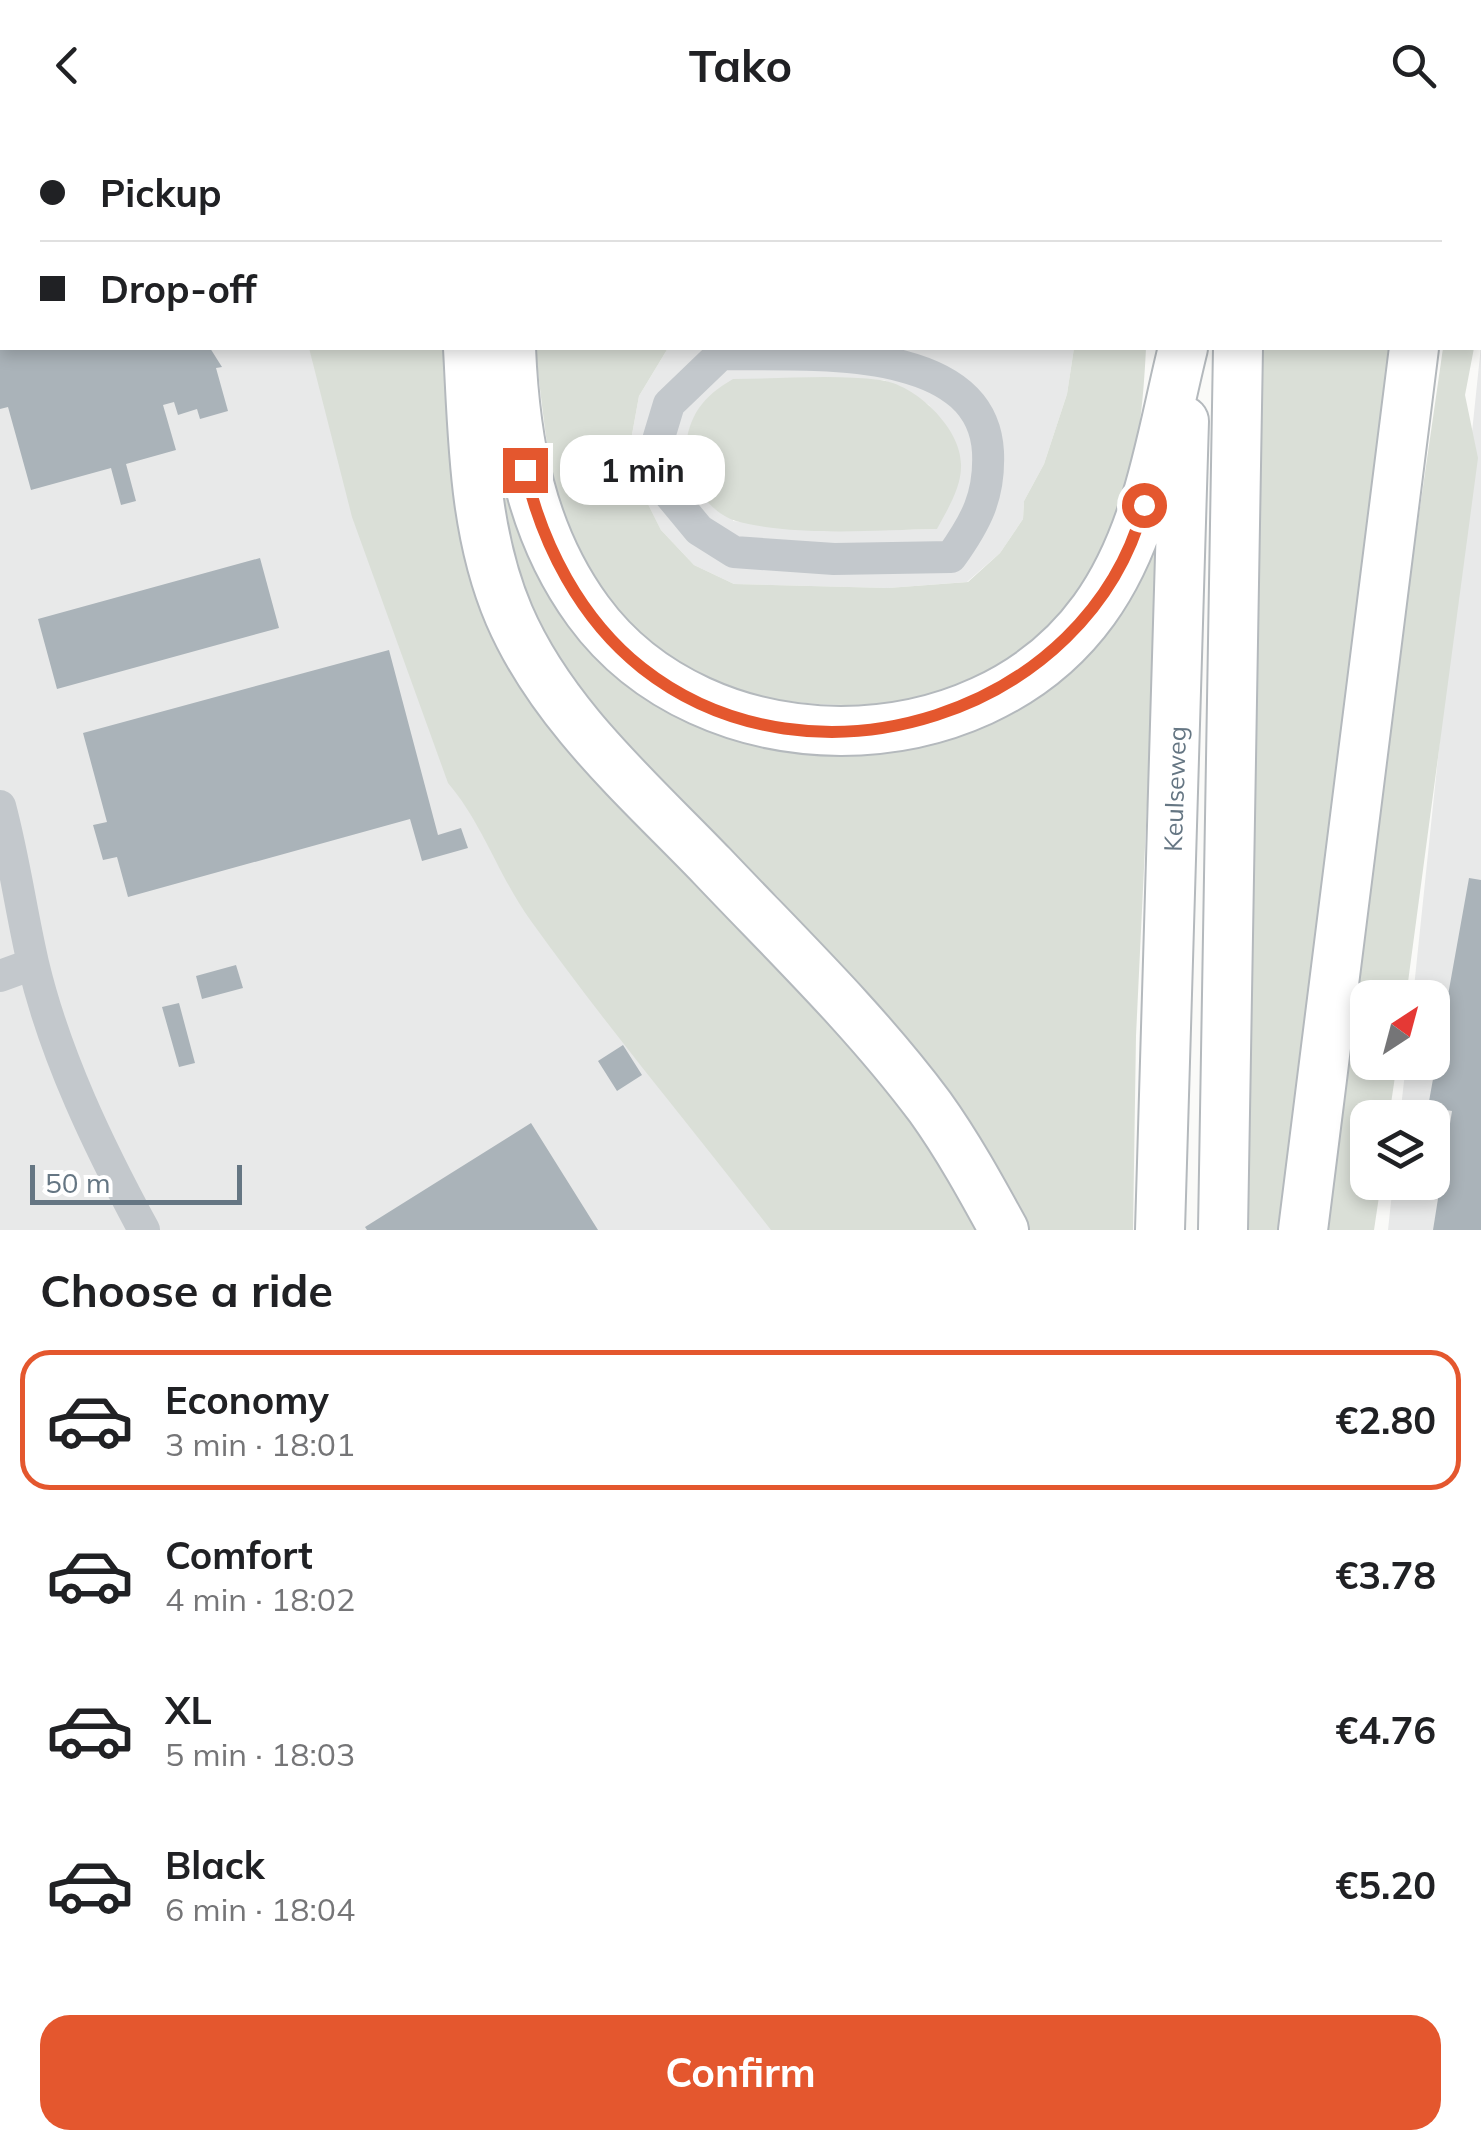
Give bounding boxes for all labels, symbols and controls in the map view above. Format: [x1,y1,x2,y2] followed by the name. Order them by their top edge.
[689,37,792,93] text: Tako
[40,38,95,93] icon: back
[1386,38,1441,93] icon: search
[100,169,222,217] text: Pickup
[100,265,257,313] text: Drop-off
[560,435,725,505] callout: 1 min
[503,448,548,493] route end
[600,450,685,490] text: 1 min
[1122,483,1167,528] route start
[1157,726,1192,852] street label: Keulseweg
[1350,980,1450,1080] north arrow
[1350,980,1450,1200] map controls
[1350,1100,1450,1200] button: layers
[30,1160,242,1204] scale bar
[45,1165,111,1200] text: 50 m
[40,1262,333,1318] text: Choose a ride
[45,1375,135,1465] icon: car
[165,1376,329,1424] text: Economy
[1335,1396,1436,1444] text: €2.80
[165,1424,355,1464] text: 3 min · 18:01
[45,1530,135,1620] icon: car
[165,1531,313,1579] text: Comfort
[1335,1551,1436,1599] text: €3.78
[165,1579,355,1619] text: 4 min · 18:02
[45,1685,135,1775] icon: car
[165,1686,212,1734] text: XL
[1335,1706,1436,1754] text: €4.76
[165,1734,355,1774] text: 5 min · 18:03
[45,1840,135,1930] icon: car
[165,1841,265,1889] text: Black
[1335,1861,1436,1909] text: €5.20
[165,1889,355,1929] text: 6 min · 18:04
[40,2015,1441,2130] button: Confirm

